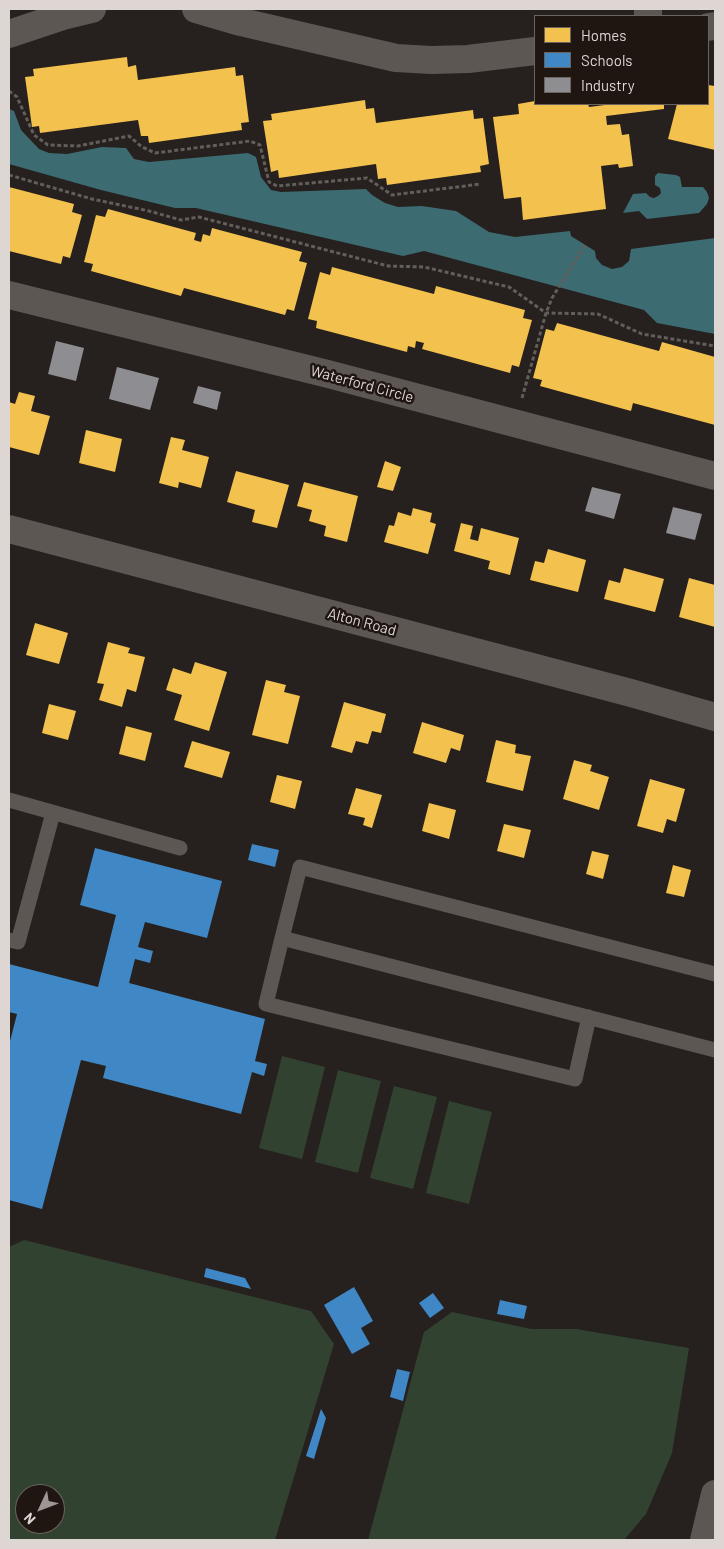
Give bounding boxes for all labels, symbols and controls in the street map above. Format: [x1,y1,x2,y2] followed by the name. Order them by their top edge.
[534,15,709,105] legend
[581,26,626,44] text: Homes
[581,51,633,69] text: Schools
[581,76,635,94] text: Industry
[309,362,415,406] street label: Waterford Circle
[326,604,398,640] street label: Alton Road
[15,1484,65,1534] north arrow
[20,1510,39,1528] text: N

